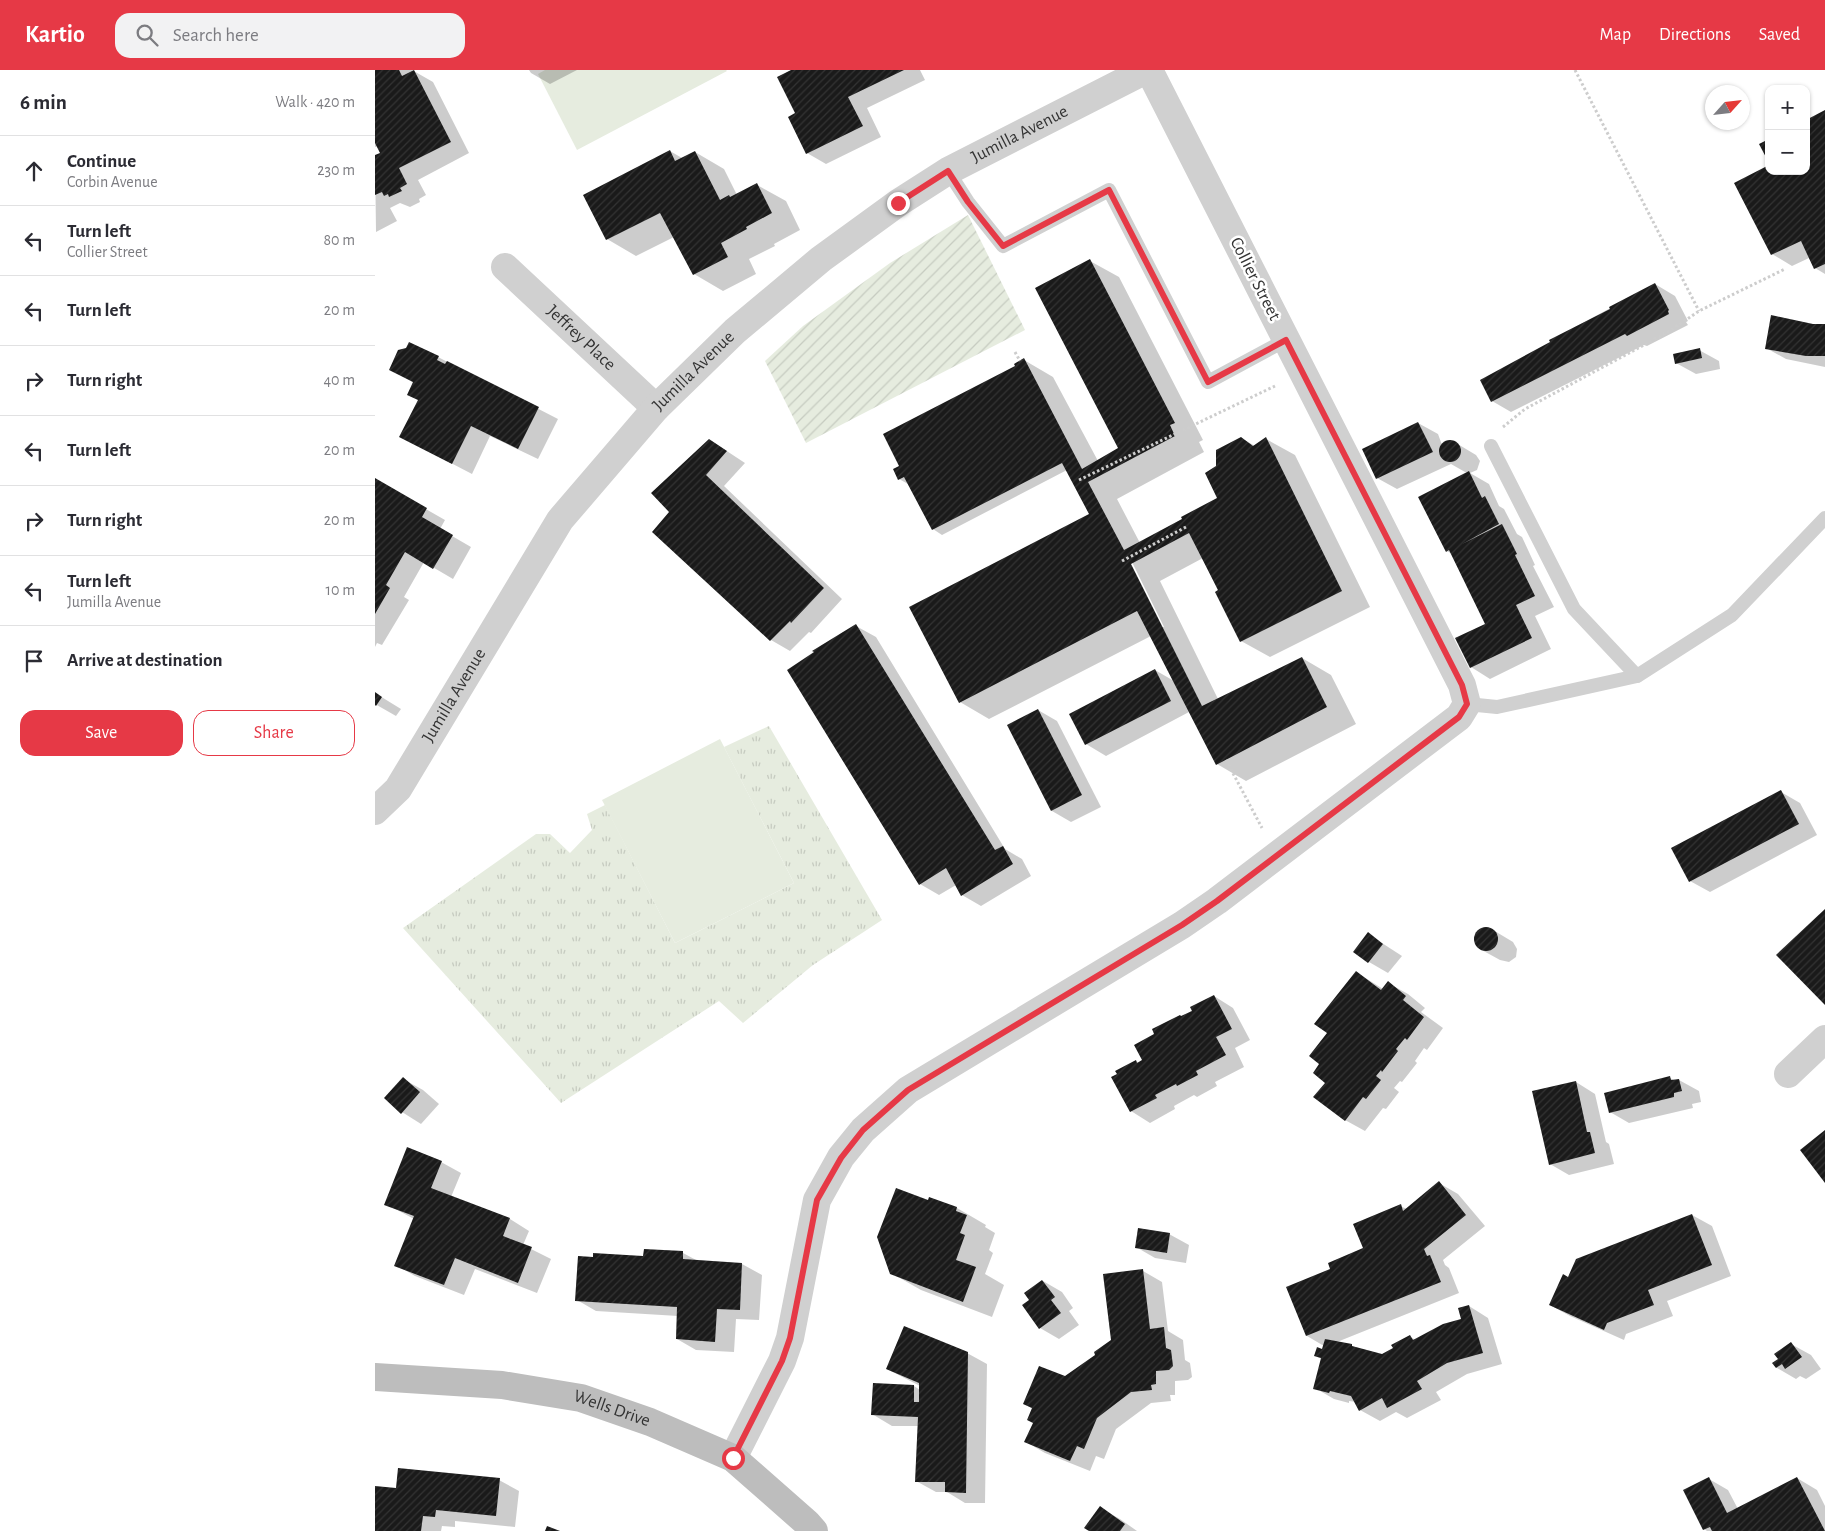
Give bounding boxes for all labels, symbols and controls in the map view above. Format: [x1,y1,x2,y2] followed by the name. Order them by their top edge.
[115,13,465,58] search box
[133,21,161,49] icon: search
[25,23,85,47] text: Kartio
[173,26,259,45] text: Search here
[1600,26,1631,44] text: Map
[1659,26,1731,44] text: Directions
[1759,26,1800,44] text: Saved
[1705,85,1750,130] north arrow
[1765,85,1810,175] map controls
[1765,85,1810,130] button: +
[20,92,67,113] text: 6 min
[275,94,355,110] text: Walk · 420 m
[969,102,1071,166] street label: Jumilla Avenue
[1765,130,1810,175] button: −
[67,152,136,171] text: Continue
[20,157,48,185] icon: ahead
[317,162,355,178] text: 230 m
[67,174,158,190] text: Corbin Avenue
[887,192,910,215] route end
[67,222,131,241] text: Turn left
[20,227,48,255] icon: left
[324,232,355,248] text: 80 m
[1226,235,1284,324] street label: Collier Street
[67,244,147,260] text: Collier Street
[20,297,48,325] icon: left
[67,301,131,320] text: Turn left
[324,302,355,318] text: 20 m
[543,302,619,374] street label: Jeffrey Place
[649,328,738,415] street label: Jumilla Avenue
[20,367,48,395] icon: right
[67,371,142,390] text: Turn right
[323,372,355,388] text: 40 m
[20,437,48,465] icon: left
[67,441,131,460] text: Turn left
[324,442,355,458] text: 20 m
[20,507,48,535] icon: right
[67,511,142,530] text: Turn right
[324,512,355,528] text: 20 m
[67,572,131,591] text: Turn left
[20,577,48,605] icon: left
[326,582,355,598] text: 10 m
[67,594,161,610] text: Jumilla Avenue
[419,645,489,745] street label: Jumilla Avenue
[20,647,48,675] icon: arrive
[67,651,223,670] text: Arrive at destination
[20,710,183,756] button: Save
[193,710,355,756] button: Share
[571,1387,652,1430] street label: Wells Drive
[722,1447,745,1470] route start

